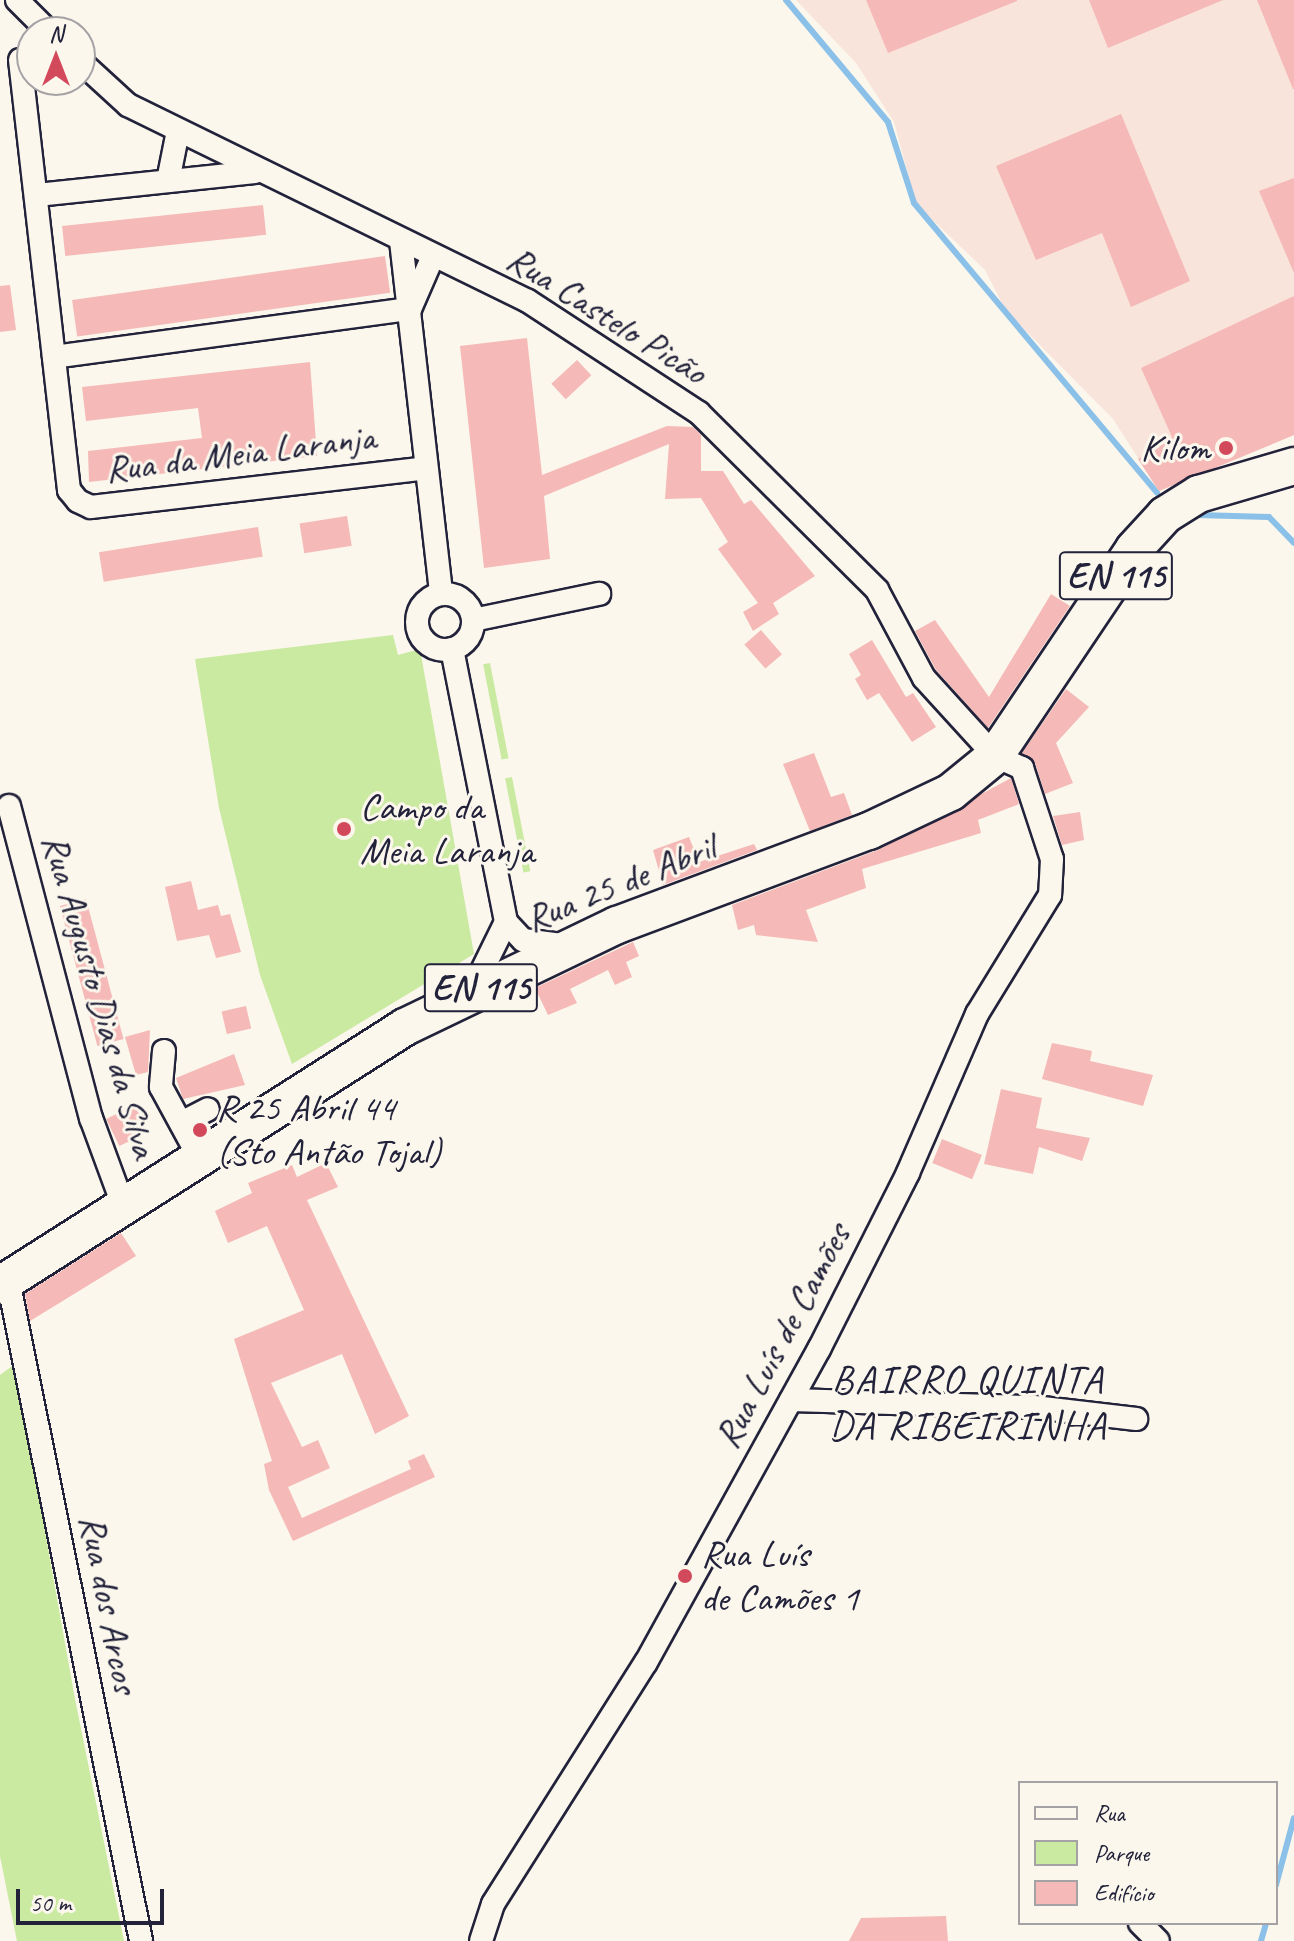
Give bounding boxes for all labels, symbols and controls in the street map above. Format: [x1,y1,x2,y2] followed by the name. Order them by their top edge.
[16,16,96,96] north arrow
[49,20,63,48] text: N
[498,235,716,395] street label: Rua Castelo Picão
[102,414,378,492] street label: Rua da Meia Laranja
[1140,425,1210,471] place label: Kilom
[1217,439,1235,457] marker: Kilom
[1058,544,1174,608] road number: EN 115
[360,784,534,874] place label: Campo da Meia Laranja
[335,820,353,838] marker: Campo da Meia Laranja
[519,824,721,942] street label: Rua 25 de Abril
[32,829,168,1163] street label: Rua Augusto Dias da Silva
[423,956,539,1020] road number: EN 115
[216,1085,440,1174] place label: R 25 Abril 44 (Sto Antão Tojal)
[191,1121,209,1139] marker: R 25 Abril 44 (Sto Antão Tojal)
[704,1216,860,1456] street label: Rua Luís de Camões
[830,1355,1106,1449] district label: BAIRRO QUINTA DA RIBEIRINHA
[69,1511,149,1697] street label: Rua dos Arcos
[701,1531,858,1620] place label: Rua Luís de Camões 1
[676,1567,694,1585] marker: Rua Luís de Camões 1
[1018,1781,1278,1925] legend
[1094,1798,1125,1828] text: Rua
[1094,1838,1149,1868] text: Parque
[20,1873,168,1923] scale bar
[1094,1878,1154,1908] text: Edifício
[30,1888,71,1918] text: 50 m

